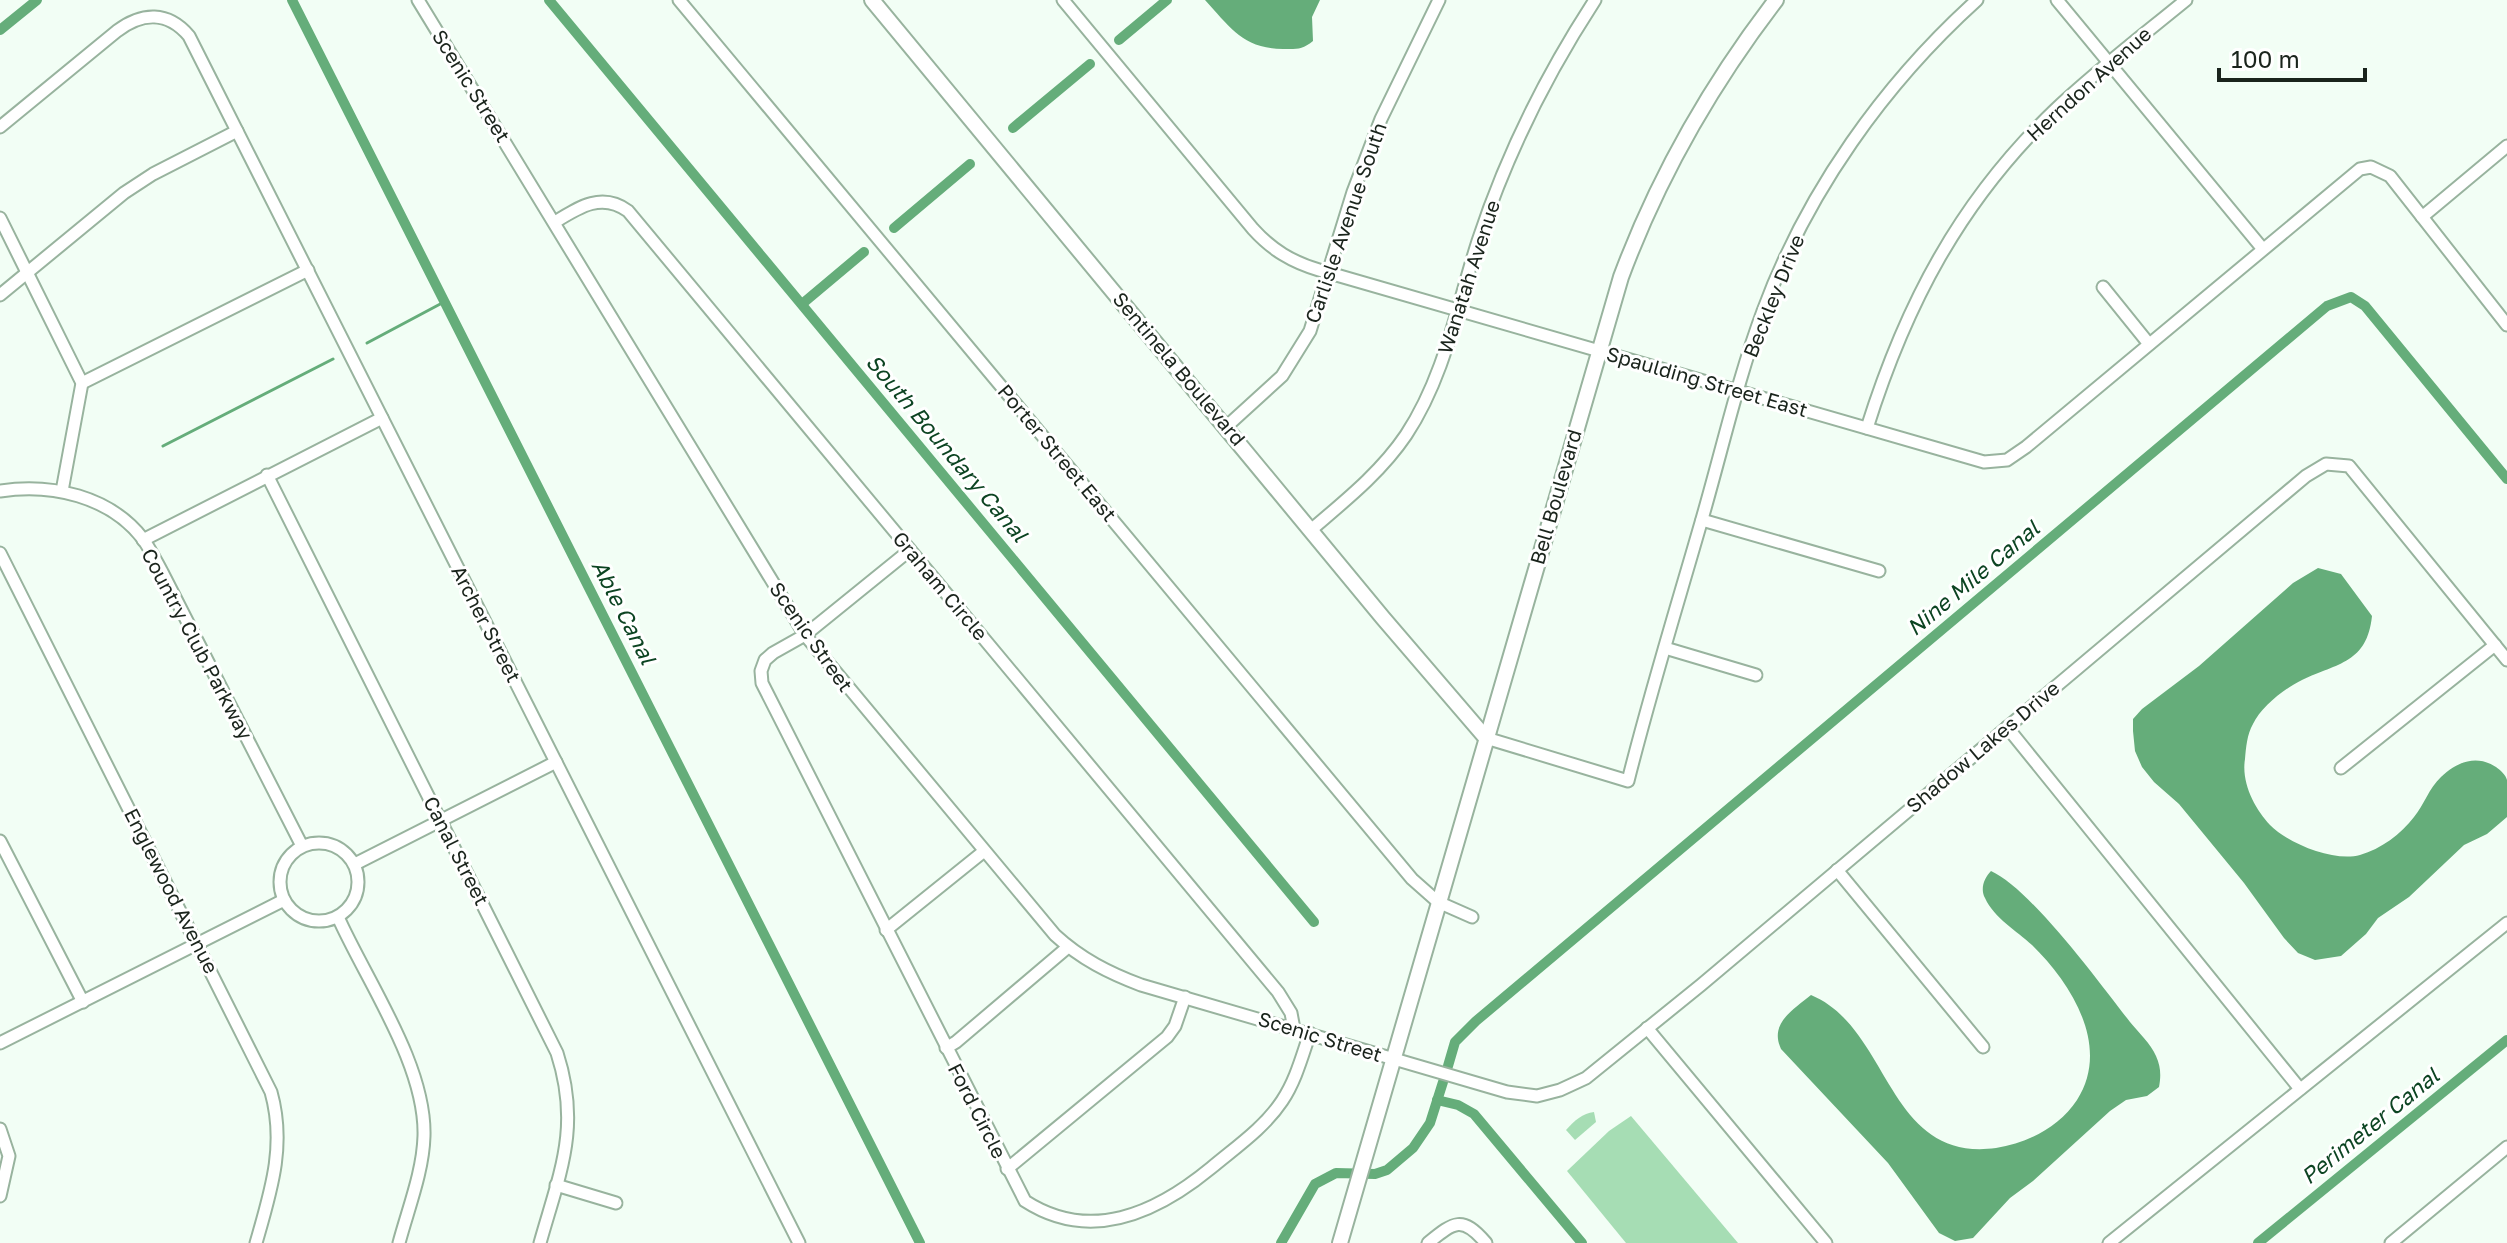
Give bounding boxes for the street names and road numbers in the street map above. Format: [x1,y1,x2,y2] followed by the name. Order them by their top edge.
[2021,21,2155,145] street label: Herndon Avenue
[428,25,516,146] street label: Scenic Street
[1299,119,1391,326] street label: Carlisle Avenue South
[1432,197,1504,357] street label: Wanatah Avenue
[1738,231,1809,361] street label: Beckley Drive
[1108,287,1251,450] street label: Sentinela Boulevard
[1604,341,1811,421] street label: Spaulding Street East
[993,379,1122,526] street label: Porter Street East
[1524,426,1586,567] street label: Bell Boulevard
[888,526,993,645] street label: Graham Circle
[137,544,259,743] street label: Country Club Parkway
[447,561,527,686] street label: Archer Street
[765,577,858,696] street label: Scenic Street
[1901,675,2064,817] street label: Shadow Lakes Drive
[419,792,495,909] street label: Canal Street
[120,804,224,977] street label: Englewood Avenue
[1256,1006,1385,1066] street label: Scenic Street
[944,1059,1012,1162] street label: Ford Circle

